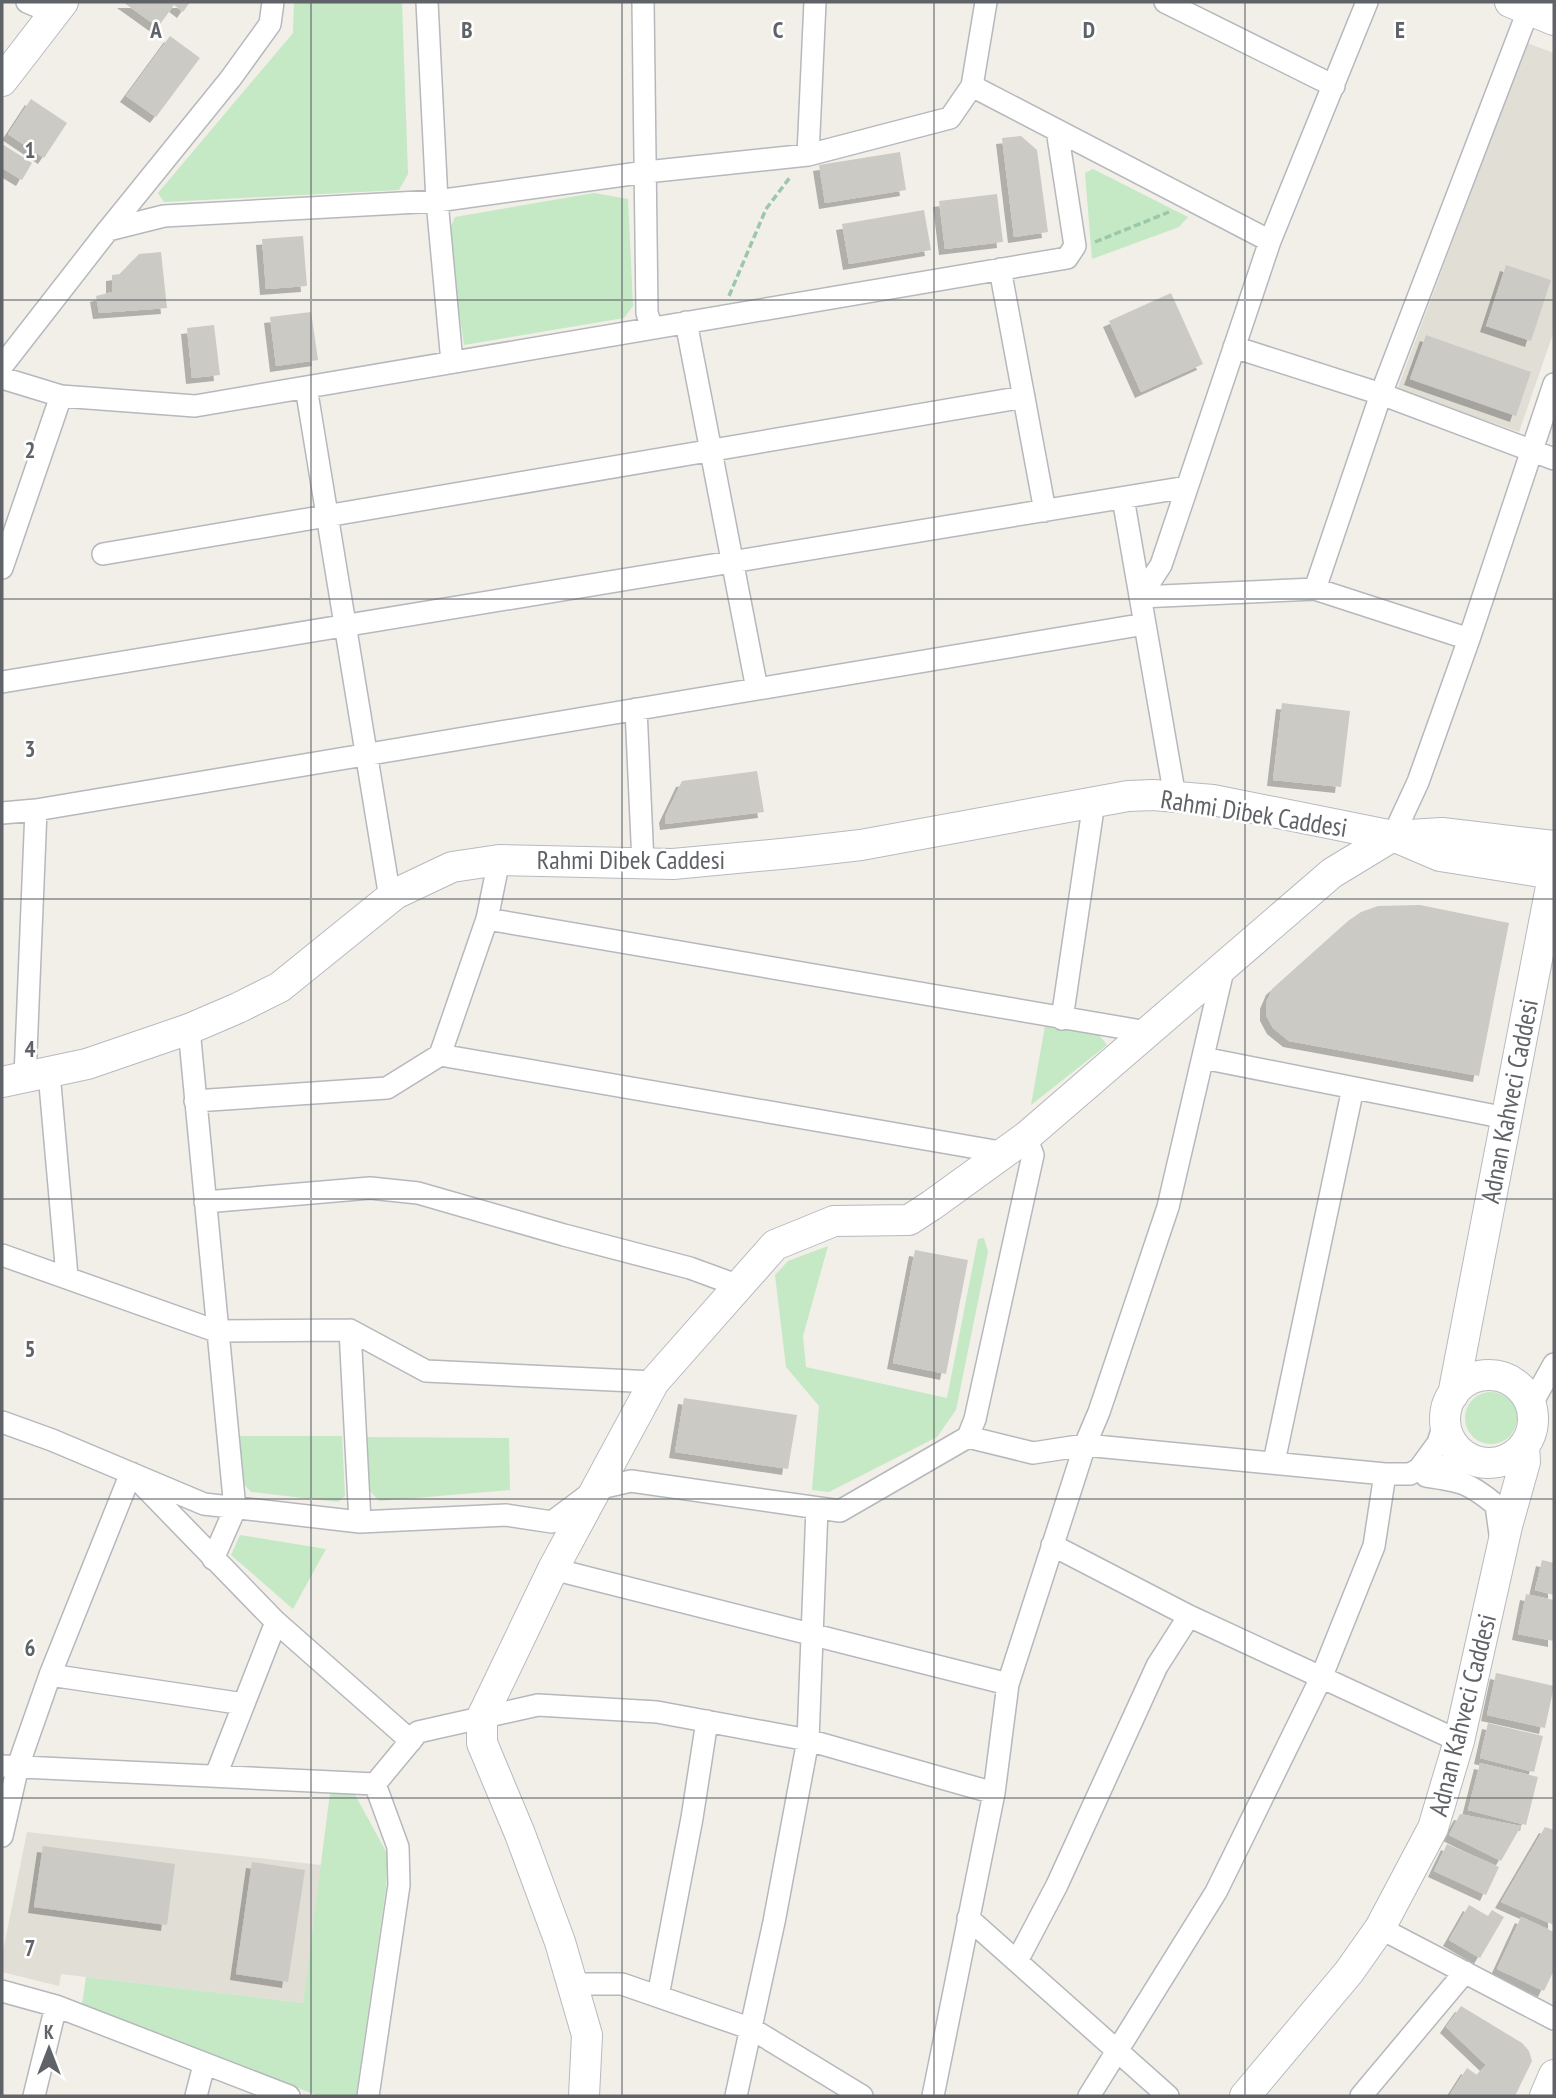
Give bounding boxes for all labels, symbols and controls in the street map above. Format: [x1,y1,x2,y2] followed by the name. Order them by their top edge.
[149,15,162,44] text: A
[461,15,473,44] text: B
[773,15,784,44] text: C
[1083,15,1095,44] text: D
[1395,15,1405,44] text: E
[25,135,36,164] text: 1
[25,435,36,464] text: 2
[25,734,36,763] text: 3
[1158,782,1350,844] street label: Rahmi Dibek Caddesi
[537,843,725,876] street label: Rahmi Dibek Caddesi
[1473,996,1545,1206] street label: Adnan Kahveci Caddesi
[25,1034,36,1063] text: 4
[25,1334,36,1363] text: 5
[1421,1611,1503,1819] street label: Adnan Kahveci Caddesi
[25,1633,36,1662] text: 6
[25,1933,36,1962] text: 7
[14,2014,84,2084] north arrow
[44,2020,54,2044] text: K

